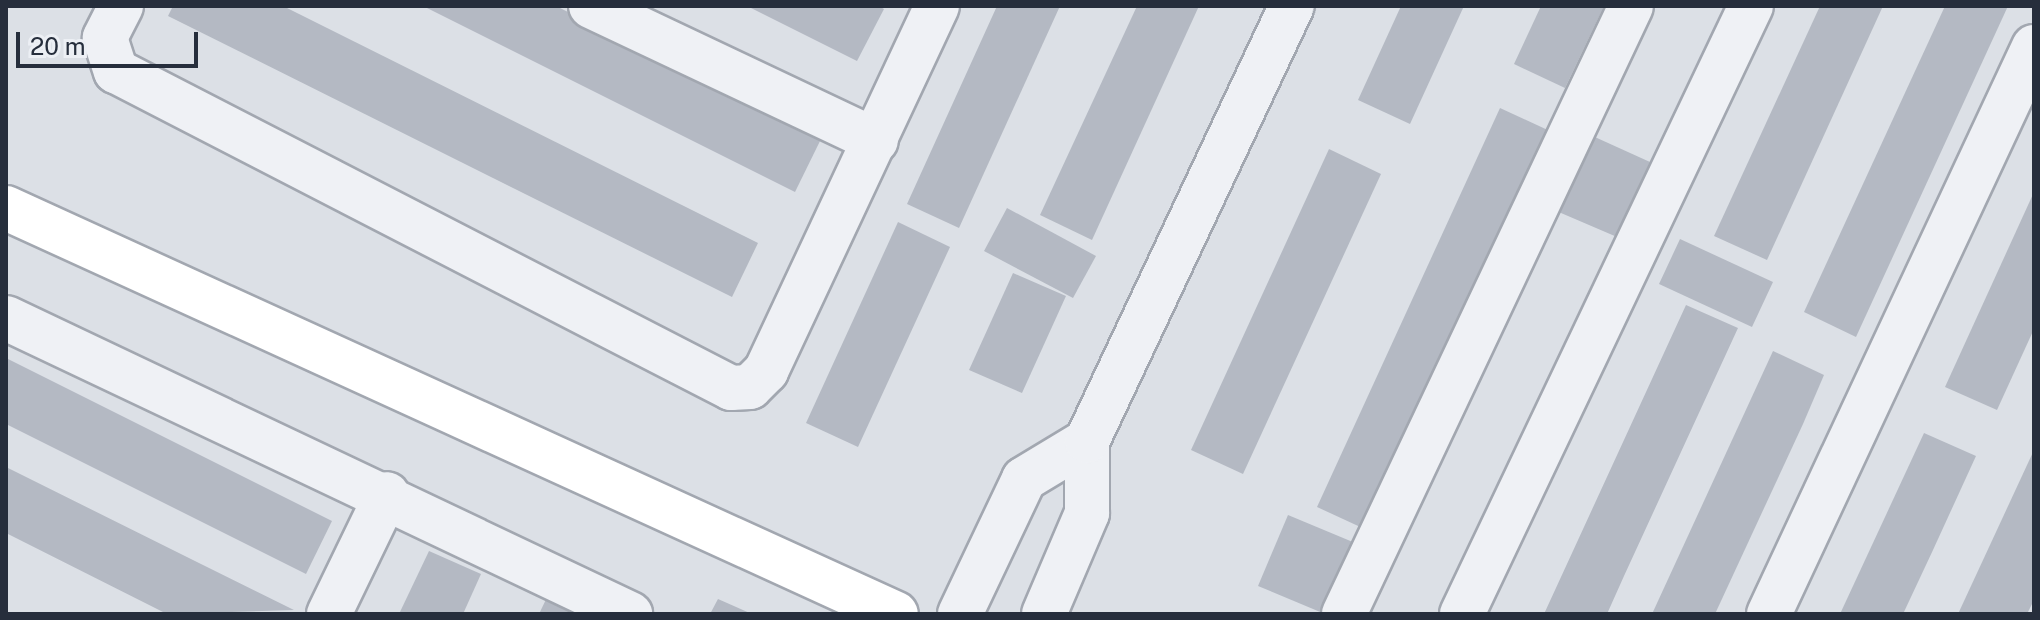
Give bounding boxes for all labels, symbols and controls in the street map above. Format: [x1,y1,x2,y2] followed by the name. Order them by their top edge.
[20,16,202,66] scale bar
[30,32,86,60] text: 20 m

